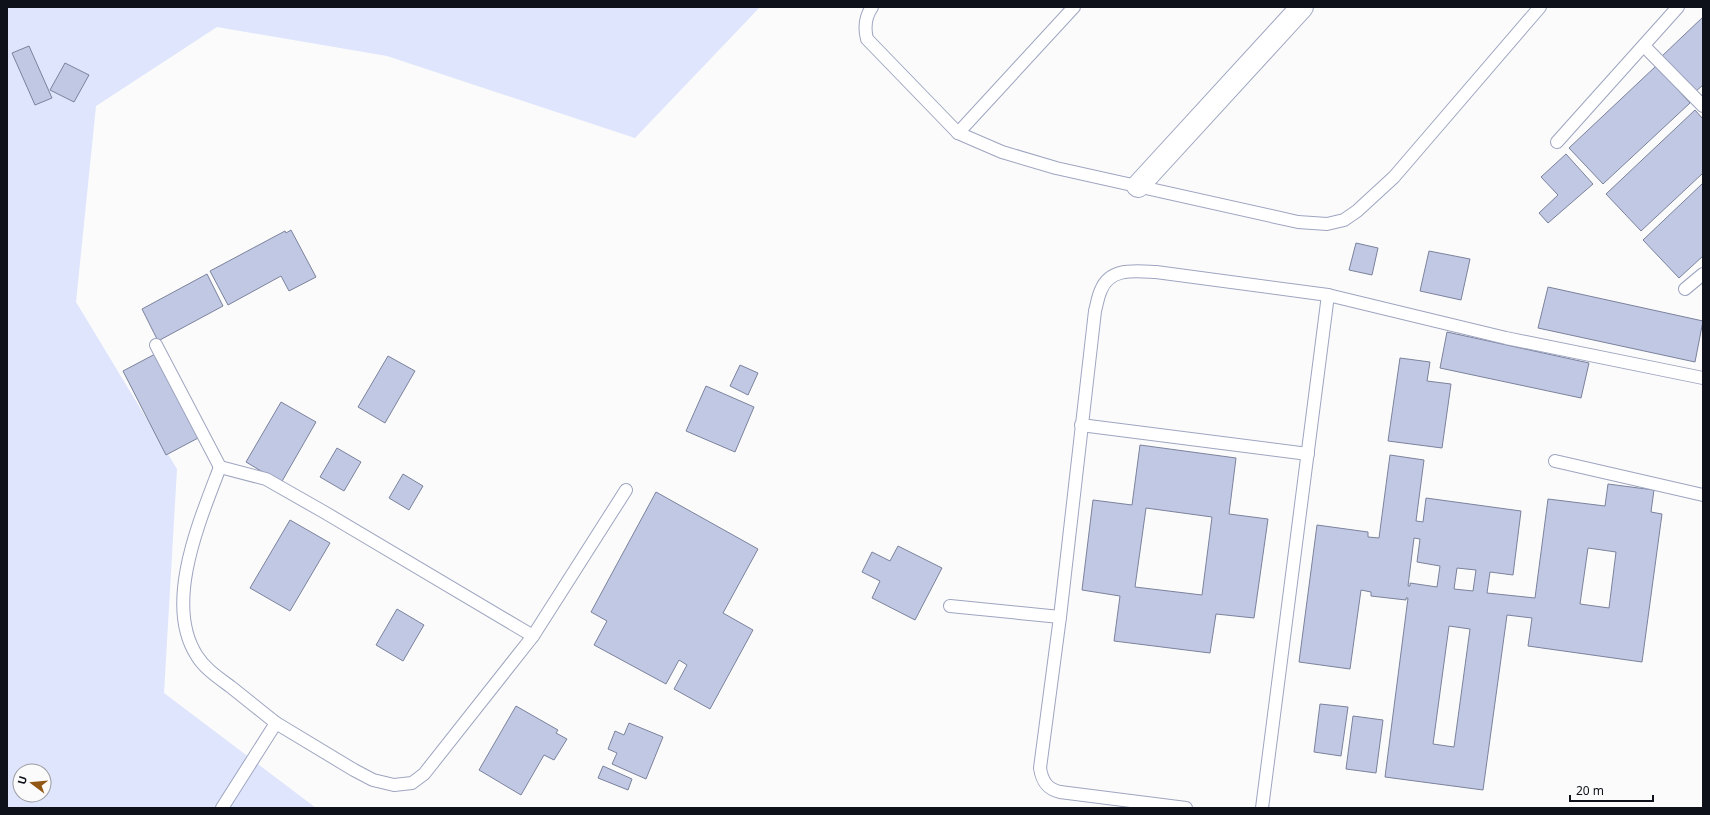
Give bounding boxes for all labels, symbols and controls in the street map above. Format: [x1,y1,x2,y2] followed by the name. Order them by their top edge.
[12,763,52,803] north arrow
[14,774,30,786] text: U
[1570,777,1653,803] scale bar
[1576,782,1604,799] text: 20 m

